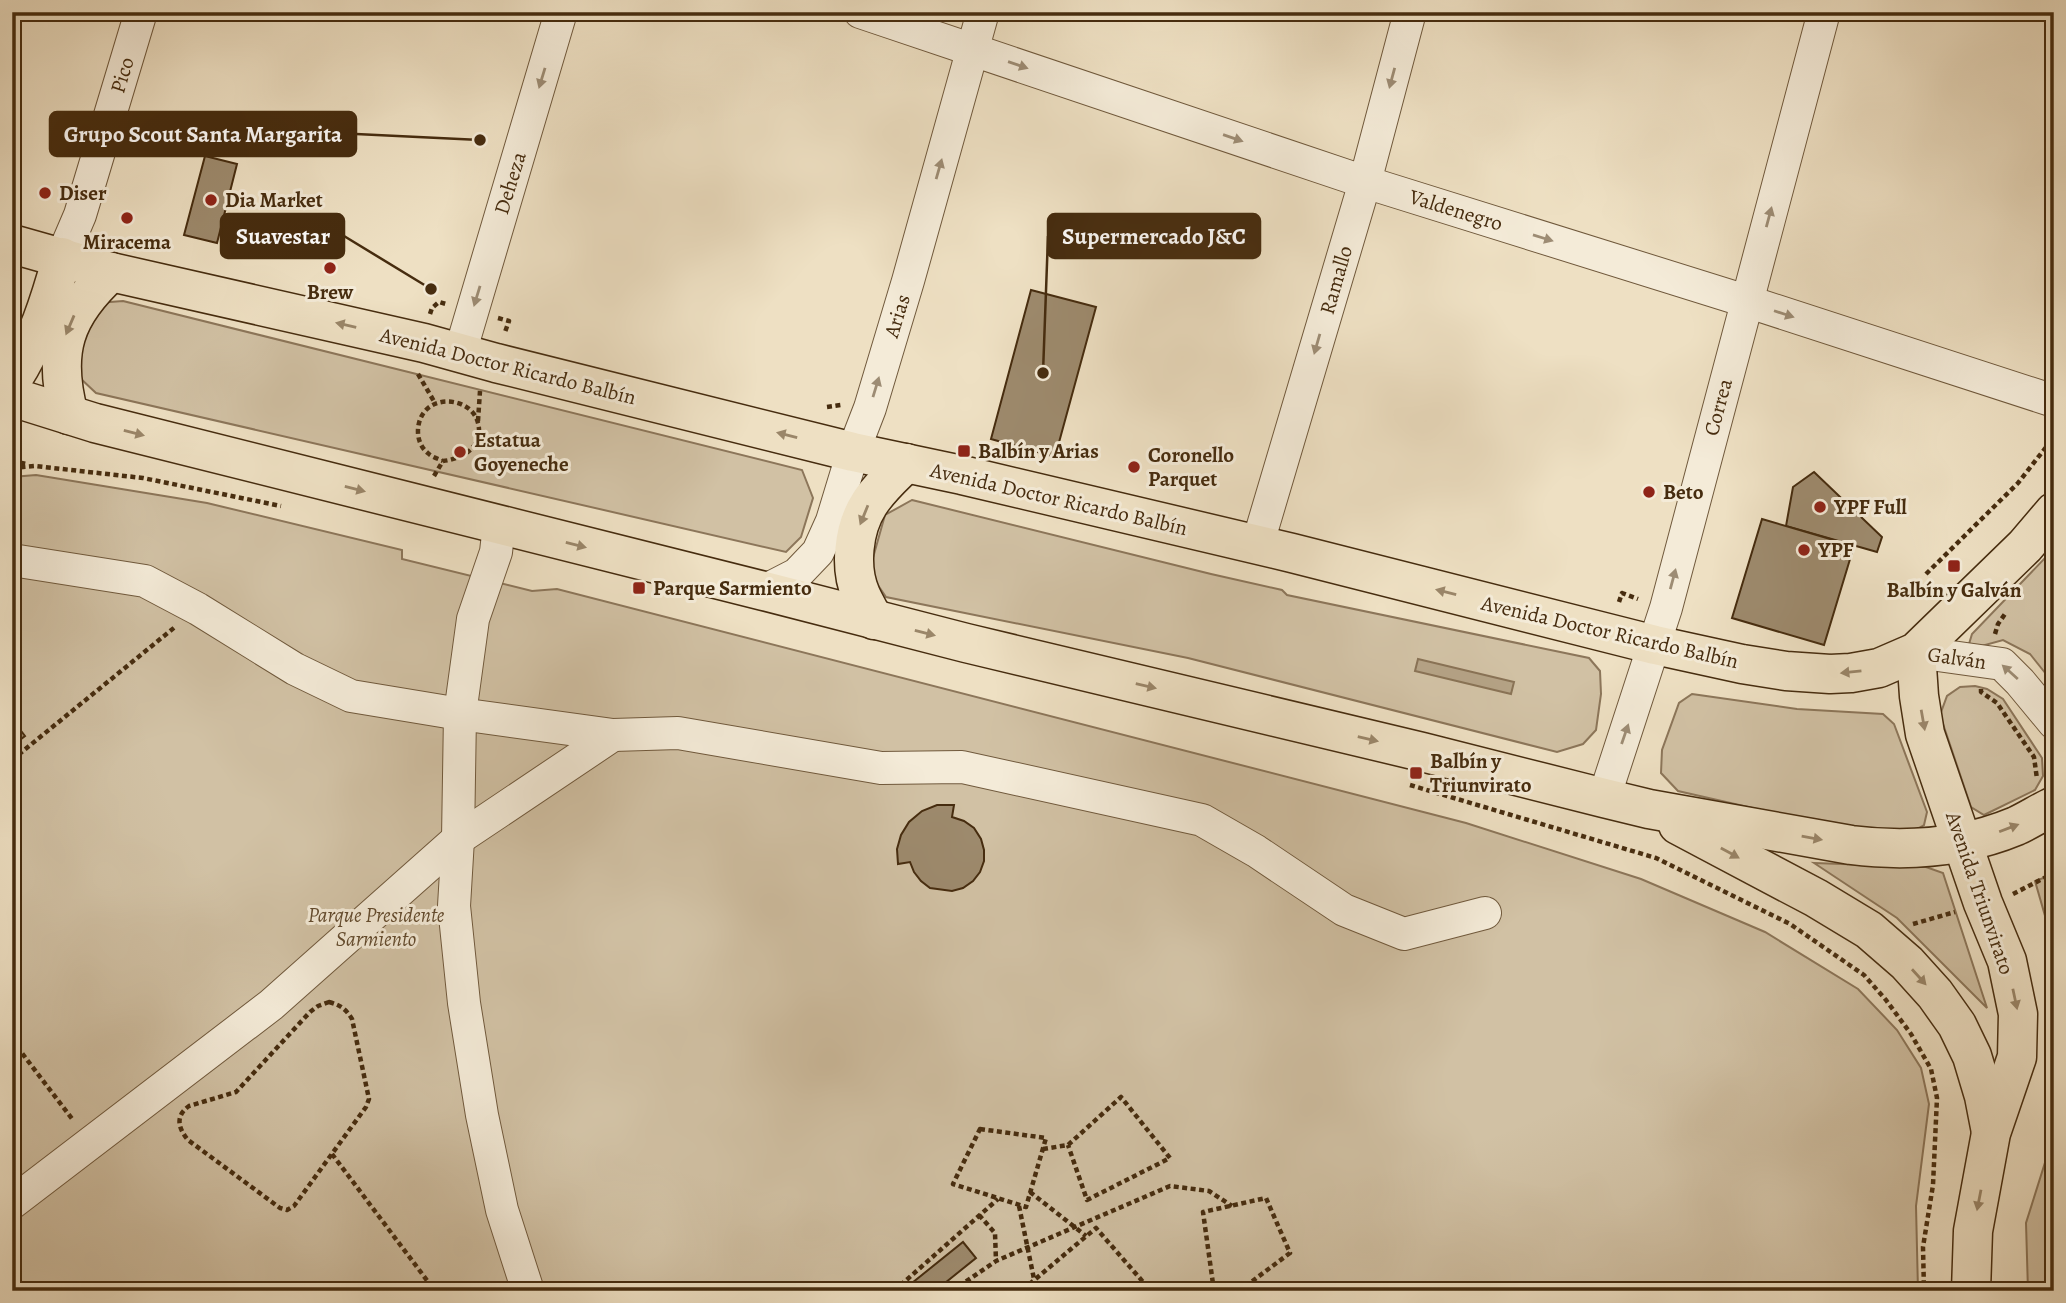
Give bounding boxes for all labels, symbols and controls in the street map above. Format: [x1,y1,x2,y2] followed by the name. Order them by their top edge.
[103,54,141,96] street label: Pico
[1007,60,1028,71] one-way arrow
[536,67,546,88] one-way arrow
[1386,67,1397,89] one-way arrow
[50,112,356,156] callout: Grupo Scout Santa Margarita
[64,119,342,150] text: Grupo Scout Santa Margarita
[1223,133,1244,144] one-way arrow
[487,148,533,218] street label: Deheza
[935,158,945,179] one-way arrow
[59,179,107,207] place label: Diser
[1405,182,1506,237] street label: Valdenegro
[37,185,53,201] marker: Diser
[225,186,323,214] place label: Dia Market
[203,192,219,208] marker: Dia Market
[1764,206,1775,228] one-way arrow
[119,210,135,226] marker: Miracema
[221,214,344,258] callout: Suavestar
[1048,214,1260,258] callout: Supermercado J&C
[236,221,331,252] text: Suavestar
[1062,221,1246,252] text: Supermercado J&C
[83,228,172,256] place label: Miracema
[1533,233,1554,243] one-way arrow
[1313,242,1359,318] street label: Ramallo
[322,260,338,276] marker: Brew
[307,278,354,306] place label: Brew
[471,285,481,306] one-way arrow
[877,291,917,342] street label: Arias
[1773,309,1794,319] one-way arrow
[64,315,76,335] one-way arrow
[335,319,357,330] one-way arrow
[376,320,639,411] street label: Avenida Doctor Ricardo Balbín
[1311,334,1321,355] one-way arrow
[1697,375,1739,439] street label: Correa
[872,377,882,398] one-way arrow
[474,426,569,478] place label: Estatua Goyeneche
[123,428,145,439] one-way arrow
[776,429,798,440] one-way arrow
[978,437,1099,465] place label: Balbín y Arias
[1148,441,1234,493] place label: Coronello Parquet
[956,443,972,459] marker: Balbín y Arias
[452,444,468,460] marker: Estatua Goyeneche
[927,456,1190,542] street label: Avenida Doctor Ricardo Balbín
[1126,459,1142,475] marker: Coronello Parquet
[1663,478,1704,506] place label: Beto
[344,484,366,495] one-way arrow
[1641,484,1657,500] marker: Beto
[1833,493,1907,521] place label: YPF Full
[1812,499,1828,515] marker: YPF Full
[858,505,869,526] one-way arrow
[1817,536,1855,564] place label: YPF
[565,539,587,550] one-way arrow
[1796,542,1812,558] marker: YPF
[1946,558,1962,574] marker: Balbín y Galván
[1668,568,1679,590] one-way arrow
[653,574,812,602] place label: Parque Sarmiento
[1886,576,2022,604] place label: Balbín y Galván
[631,580,647,596] marker: Parque Sarmiento
[1435,586,1457,597] one-way arrow
[1478,589,1741,675] street label: Avenida Doctor Ricardo Balbín
[914,628,936,639] one-way arrow
[1926,640,1988,676] street label: Galván
[2001,664,2019,680] one-way arrow
[1840,667,1862,678] one-way arrow
[1135,681,1157,692] one-way arrow
[1918,709,1929,731] one-way arrow
[1620,723,1631,744] one-way arrow
[1357,734,1379,745] one-way arrow
[1430,747,1532,799] place label: Balbín y Triunvirato
[1408,765,1424,781] marker: Balbín y Triunvirato
[1939,807,2021,978] street label: Avenida Triunvirato
[1999,822,2020,833] one-way arrow
[1802,833,1824,844] one-way arrow
[1721,847,1740,859] one-way arrow
[308,901,445,953] park label: Parque Presidente Sarmiento
[1911,968,1927,985] one-way arrow
[2010,988,2021,1010] one-way arrow
[1973,1189,1984,1211] one-way arrow

